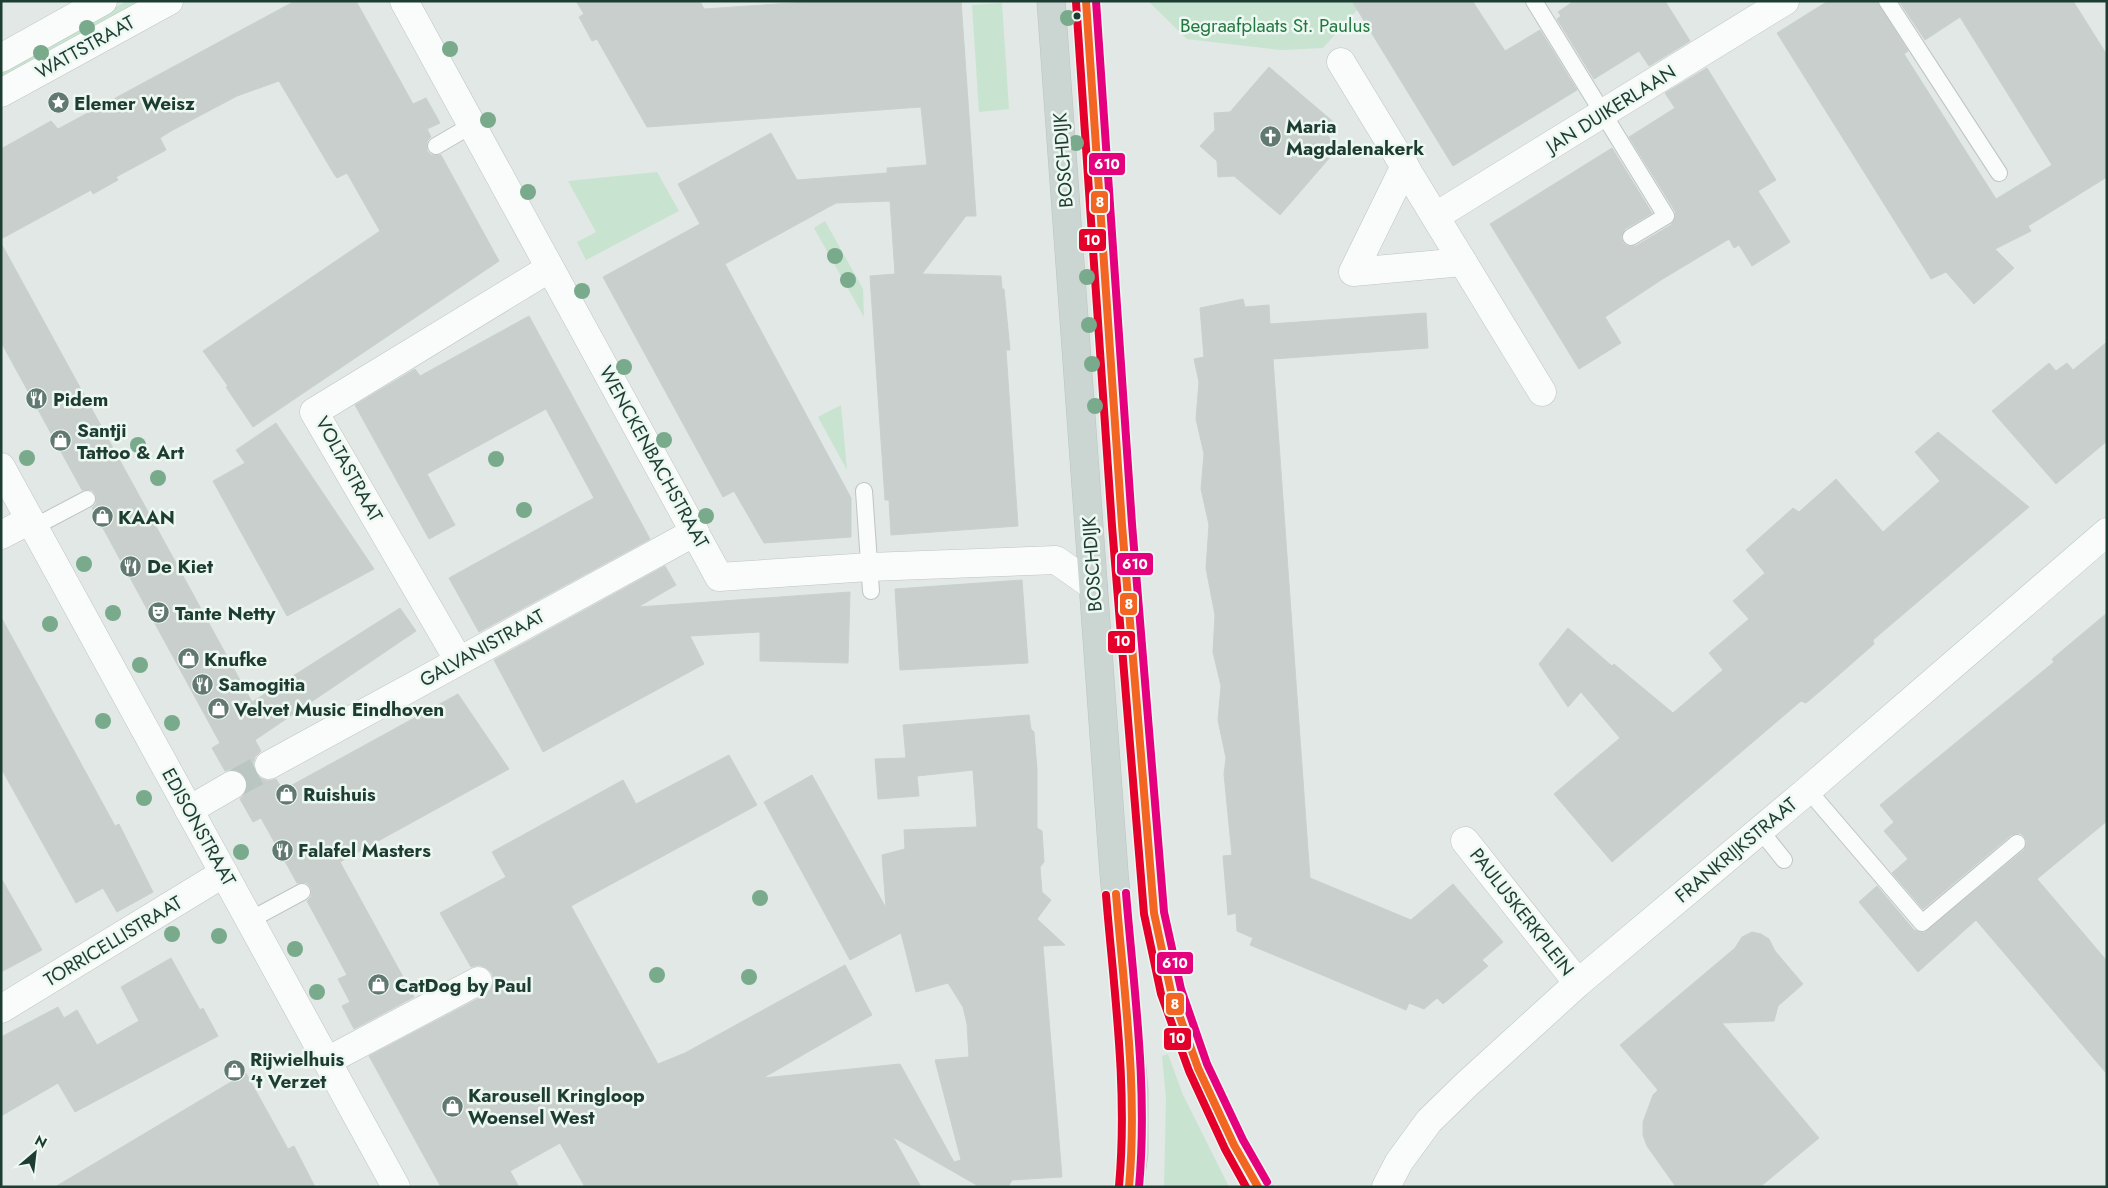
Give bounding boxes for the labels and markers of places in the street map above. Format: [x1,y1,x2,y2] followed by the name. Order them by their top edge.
[1072,11,1082,21] unlabelled marker
[74,90,195,117] place label: Elemer Weisz
[46,91,70,115] place icon: Elemer Weisz
[1286,113,1424,162] place label: Maria Magdalenakerk
[1258,125,1282,149] church icon: Maria Magdalenakerk
[53,386,108,413] place label: Pidem
[25,387,49,411] restaurant icon: Pidem
[77,417,184,466] place label: Santji Tattoo & Art
[49,429,73,453] shop icon: Santji Tattoo & Art
[118,504,175,531] place label: KAAN
[90,505,114,529] shop icon: KAAN
[147,553,213,580] place label: De Kiet
[119,554,143,578] restaurant icon: De Kiet
[175,600,277,627] place label: Tante Netty
[147,601,171,625] theatre icon: Tante Netty
[204,646,267,673] place label: Knufke
[176,647,200,671] shop icon: Knufke
[218,671,305,698] place label: Samogitia
[190,672,214,696] restaurant icon: Samogitia
[233,696,444,723] place label: Velvet Music Eindhoven
[206,697,230,721] shop icon: Velvet Music Eindhoven
[303,781,376,808] place label: Ruishuis
[275,782,299,806] shop icon: Ruishuis
[298,837,431,864] place label: Falafel Masters
[270,838,294,862] restaurant icon: Falafel Masters
[395,972,532,999] place label: CatDog by Paul
[367,973,391,997] shop icon: CatDog by Paul
[250,1046,344,1095] place label: Rijwielhuis ‘t Verzet
[222,1058,246,1082] shop icon: Rijwielhuis ‘t Verzet
[468,1082,645,1131] place label: Karousell Kringloop Woensel West
[440,1094,464,1118] shop icon: Karousell Kringloop Woensel West

